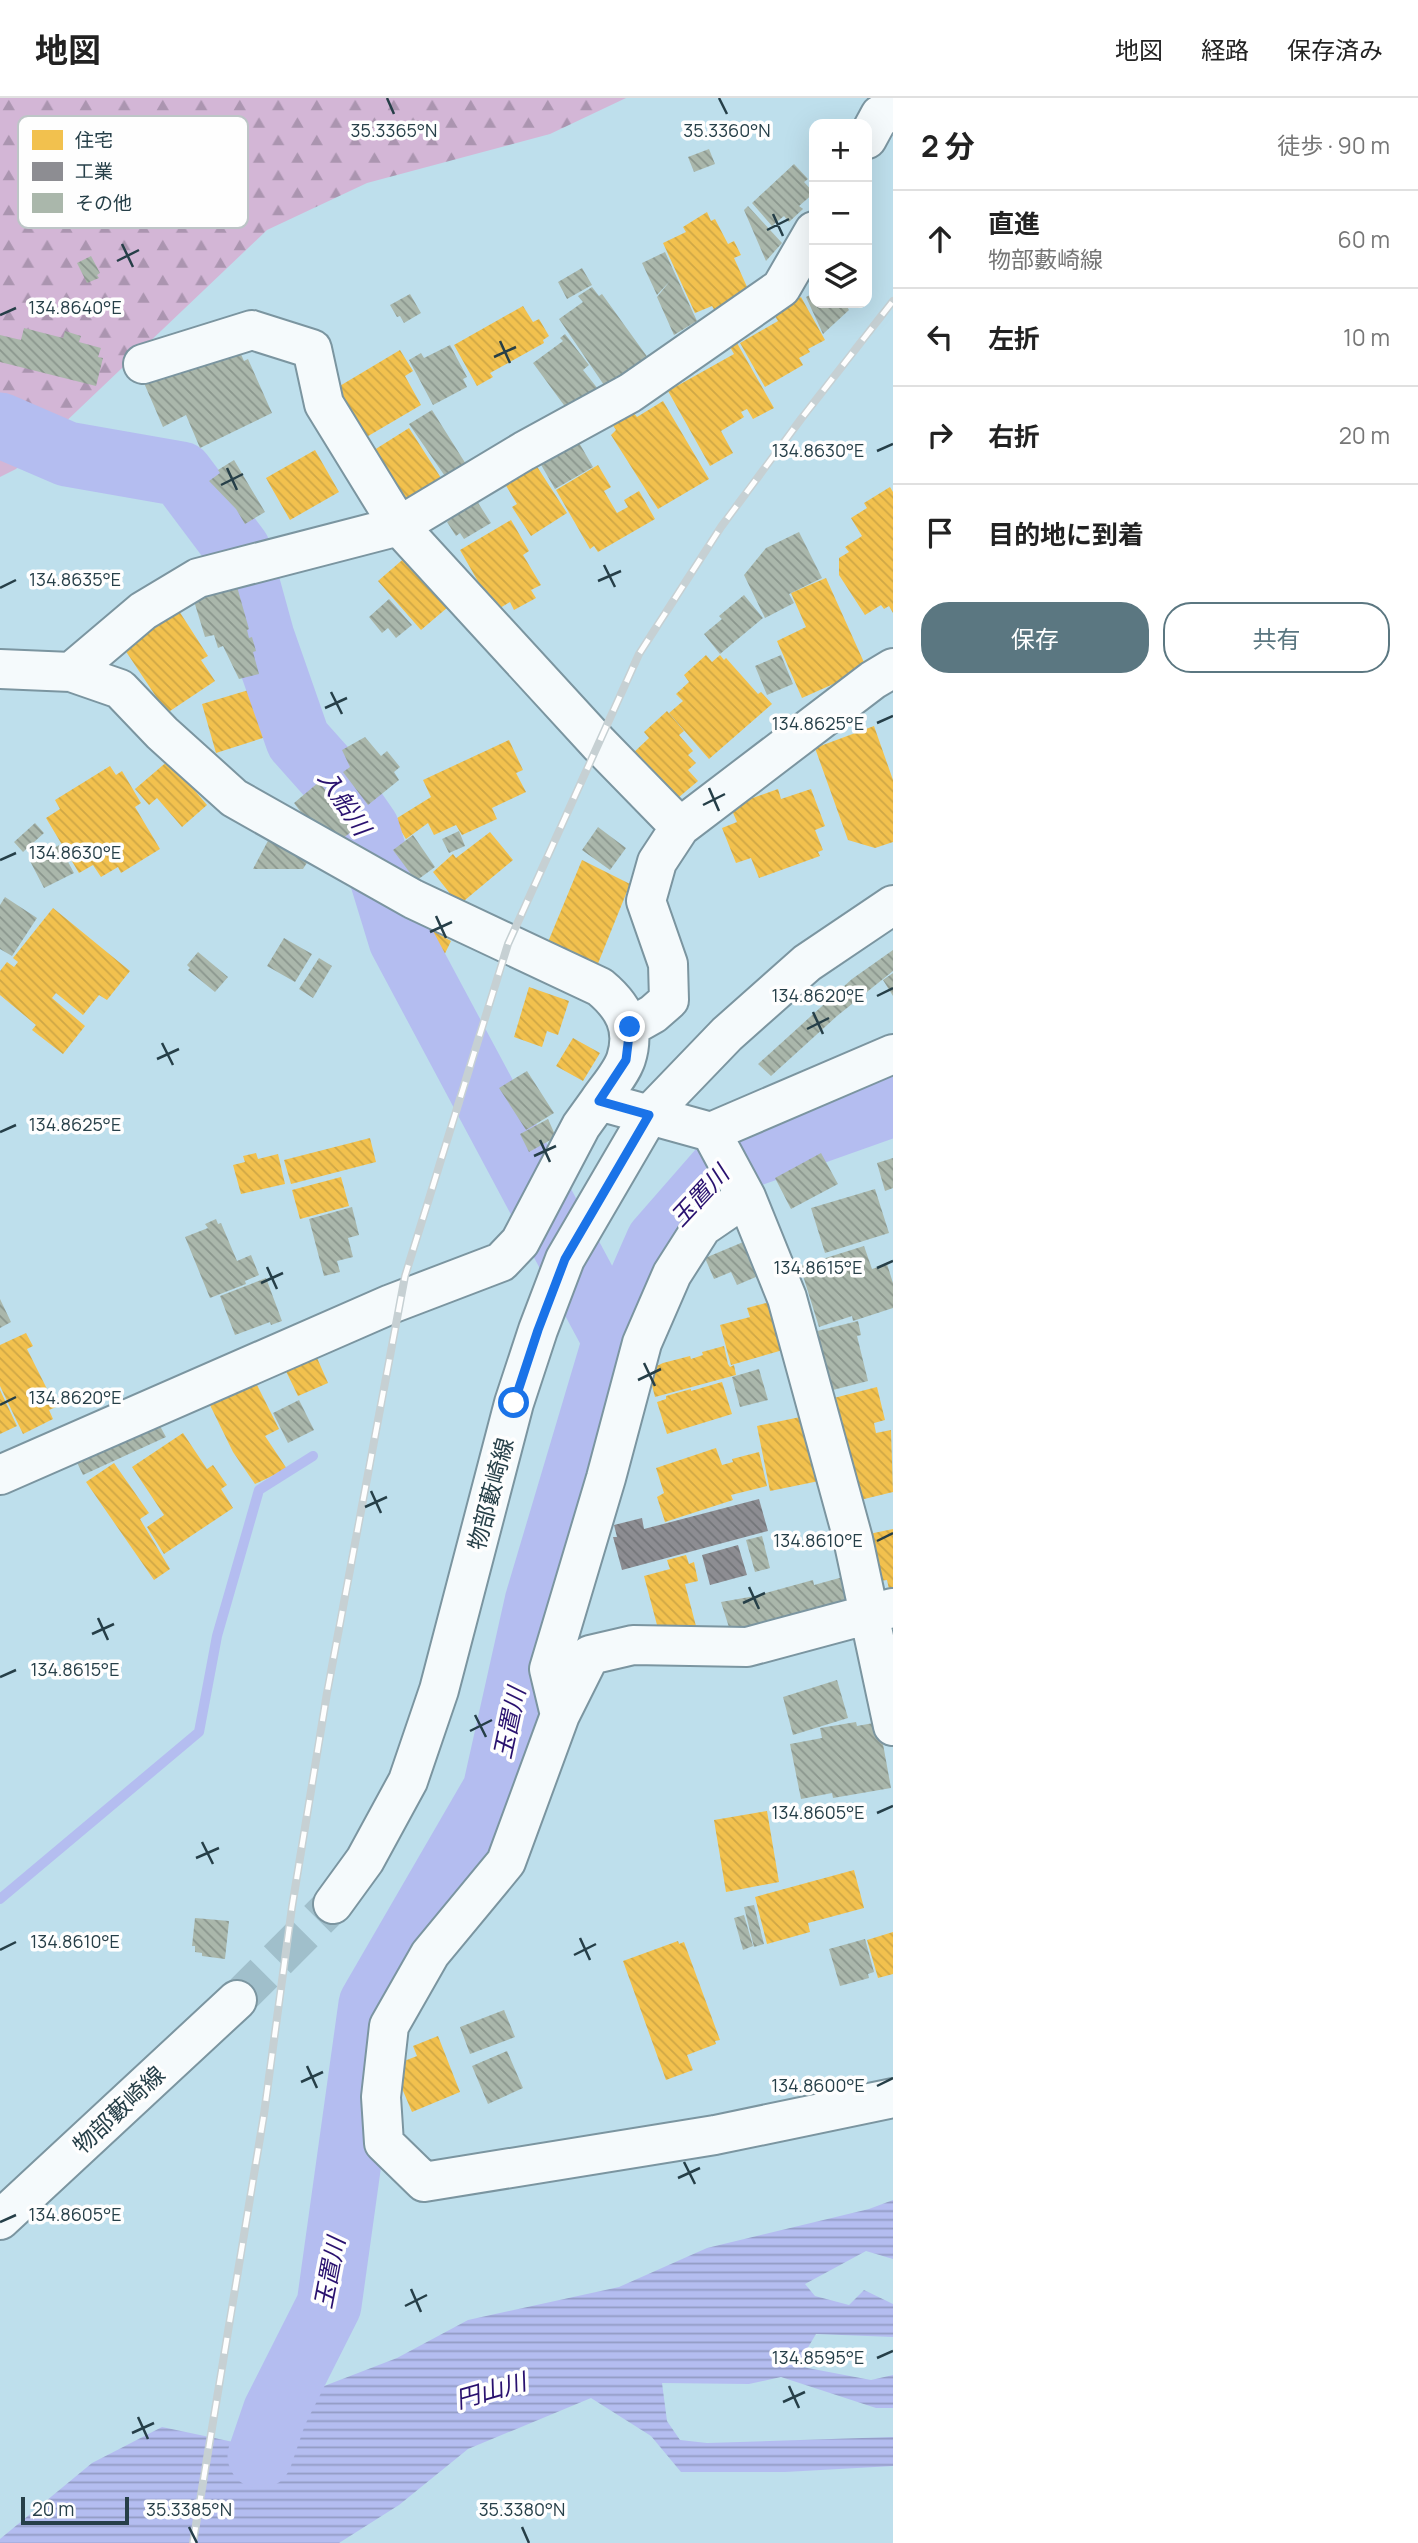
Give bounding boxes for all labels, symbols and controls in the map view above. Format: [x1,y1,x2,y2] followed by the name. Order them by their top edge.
[35,27,101,72] text: 地図
[1115,33,1163,66] text: 地図
[1201,33,1249,66] text: 経路
[1287,33,1383,66] text: 保存済み
[18,116,248,228] legend
[351,118,437,142] text: 35.3365°N
[683,118,771,142] text: 35.3360°N
[809,119,872,308] map controls
[809,119,872,182] button: +
[921,125,975,166] text: 2 分
[75,127,113,153] text: 住宅
[1277,129,1390,161] text: 徒歩 · 90 m
[75,158,113,184] text: 工業
[809,182,872,245] button: −
[75,190,132,216] text: その他
[988,205,1040,241] text: 直進
[921,220,959,258] icon: ahead
[1338,223,1390,255] text: 60 m
[988,243,1103,275] text: 物部藪崎線
[809,245,872,308] button: layers
[28,295,122,319] text: 134.8640°E
[921,318,959,356] icon: left
[988,320,1040,356] text: 左折
[1343,321,1390,353] text: 10 m
[921,416,959,454] icon: right
[988,418,1040,454] text: 右折
[1339,419,1390,451] text: 20 m
[772,438,864,462] text: 134.8630°E
[921,514,959,552] icon: arrive
[988,516,1144,552] text: 目的地に到着
[29,567,121,591] text: 134.8635°E
[921,602,1149,673] button: 保存
[1163,602,1390,673] button: 共有
[772,711,864,735] text: 134.8625°E
[311,763,381,844] water label: 入船川
[29,840,121,864] text: 134.8630°E
[771,983,865,1007] text: 134.8620°E
[614,1011,645,1042] route end
[29,1112,121,1136] text: 134.8625°E
[662,1155,738,1233] water label: 玉置川
[774,1255,862,1279] text: 134.8615°E
[28,1385,122,1409] text: 134.8620°E
[498,1387,529,1418] route start
[460,1434,520,1553] street label: 物部藪崎線
[773,1528,863,1552] text: 134.8610°E
[31,1657,119,1681] text: 134.8615°E
[485,1681,533,1761] water label: 玉置川
[771,1800,865,1824] text: 134.8605°E
[30,1929,120,1953] text: 134.8610°E
[65,2058,171,2160] street label: 物部藪崎線
[771,2073,865,2097] text: 134.8600°E
[28,2202,122,2226] text: 134.8605°E
[305,2231,352,2311] water label: 玉置川
[772,2345,864,2369] text: 134.8595°E
[451,2363,533,2415] water label: 円山川
[21,2494,130,2526] scale bar
[32,2496,74,2522] text: 20 m
[146,2497,232,2521] text: 35.3385°N
[479,2497,565,2521] text: 35.3380°N

